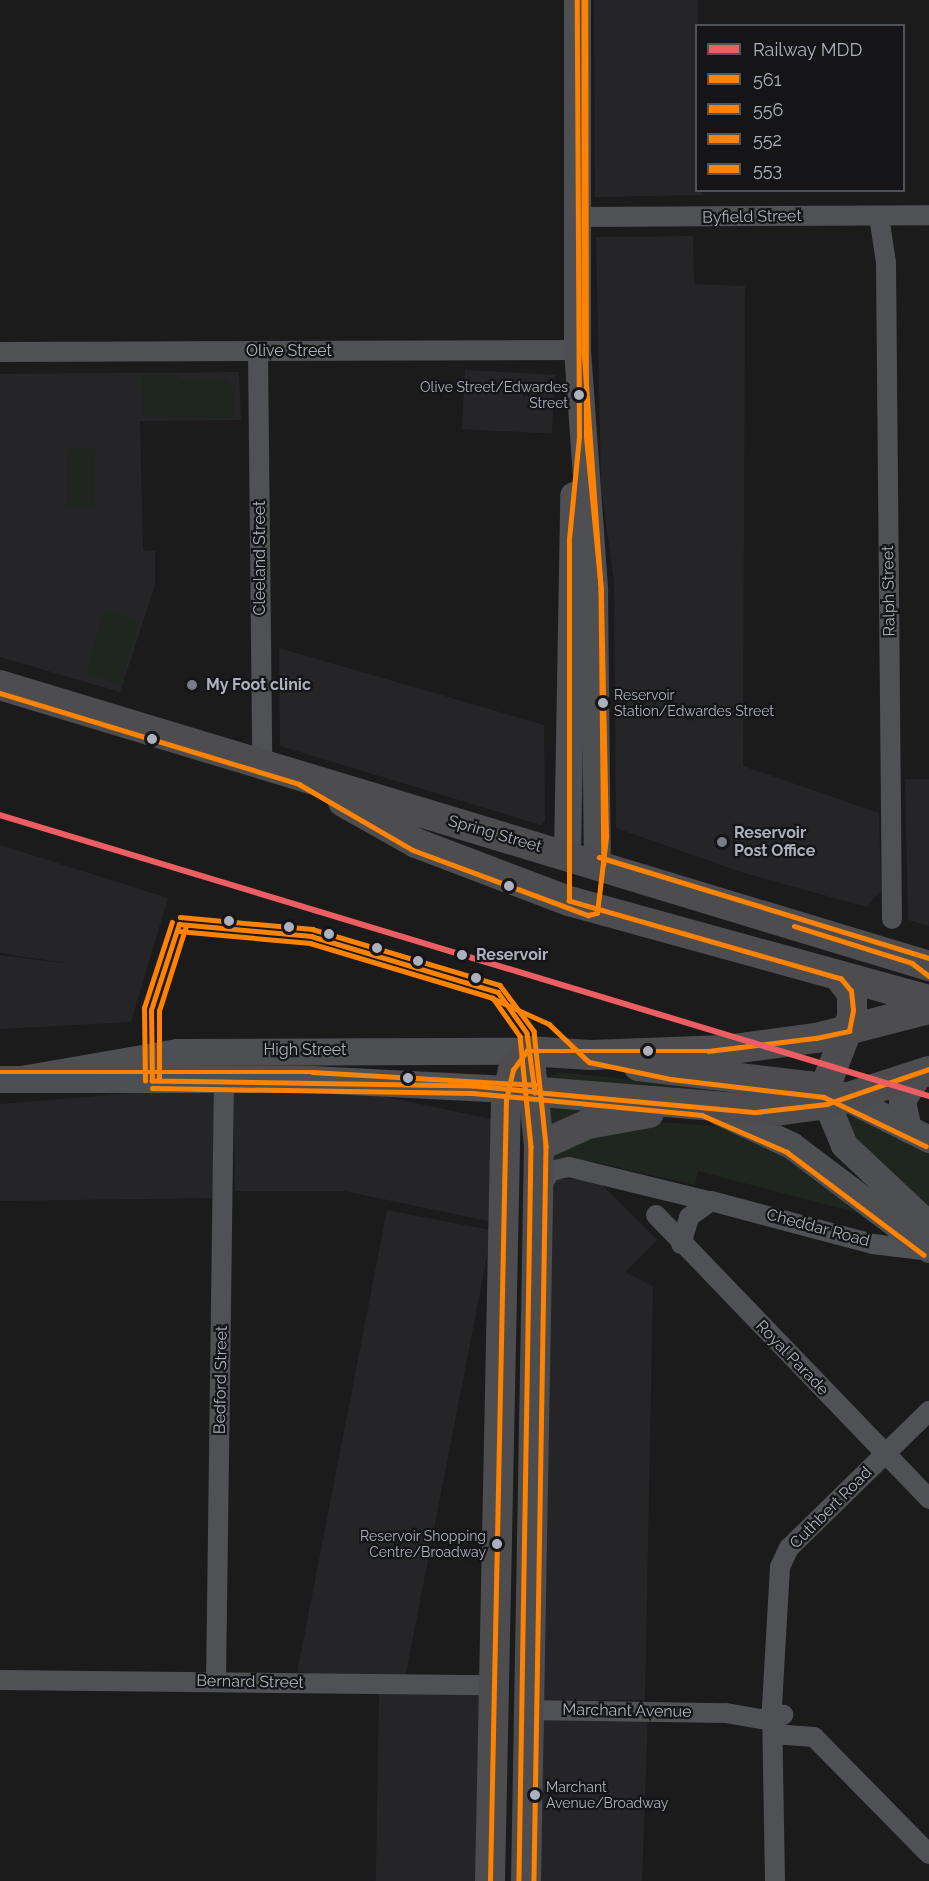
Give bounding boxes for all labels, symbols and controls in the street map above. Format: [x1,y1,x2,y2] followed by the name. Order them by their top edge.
[695,24,905,192] legend
[753,39,862,60] text: Railway MDD
[753,69,781,90] text: 561
[753,99,783,120] text: 556
[753,129,782,150] text: 552
[753,159,782,180] text: 553
[702,207,802,227] street label: Byfield Street
[246,341,332,361] street label: Olive Street
[420,379,568,412] place label: Olive Street/Edwardes Street
[573,389,585,401] marker: Olive Street/Edwardes Street
[250,501,270,615] street label: Cleeland Street
[879,545,899,637] street label: Ralph Street
[206,675,311,695] place label: My Foot clinic
[183,676,201,694] marker: My Foot clinic
[614,687,774,720] place label: Reservoir Station/Edwardes Street
[597,697,609,709] marker: Reservoir Station/Edwardes Street
[146,733,158,745] unlabelled marker
[446,811,544,857] street label: Spring Street
[734,823,815,861] place label: Reservoir Post Office
[715,835,729,849] marker: Reservoir Post Office
[503,880,515,892] unlabelled marker
[223,915,235,927] unlabelled marker
[283,921,295,933] unlabelled marker
[323,928,335,940] unlabelled marker
[371,942,383,954] unlabelled marker
[476,945,548,965] place label: Reservoir
[453,946,471,964] marker: Reservoir
[412,955,424,967] unlabelled marker
[470,972,482,984] unlabelled marker
[264,1040,346,1060] street label: High Street
[642,1045,654,1057] unlabelled marker
[402,1072,414,1084] unlabelled marker
[764,1205,872,1251] street label: Cheddar Road
[751,1316,833,1400] street label: Royal Parade
[210,1326,232,1434] street label: Bedford Street
[786,1463,876,1553] street label: Cuthbert Road
[360,1528,486,1560] place label: Reservoir Shopping Centre/Broadway
[491,1538,503,1550] marker: Reservoir Shopping Centre/Broadway
[196,1671,304,1693] street label: Bernard Street
[562,1700,692,1722] street label: Marchant Avenue
[546,1779,668,1811] place label: Marchant Avenue/Broadway
[529,1789,541,1801] marker: Marchant Avenue/Broadway

